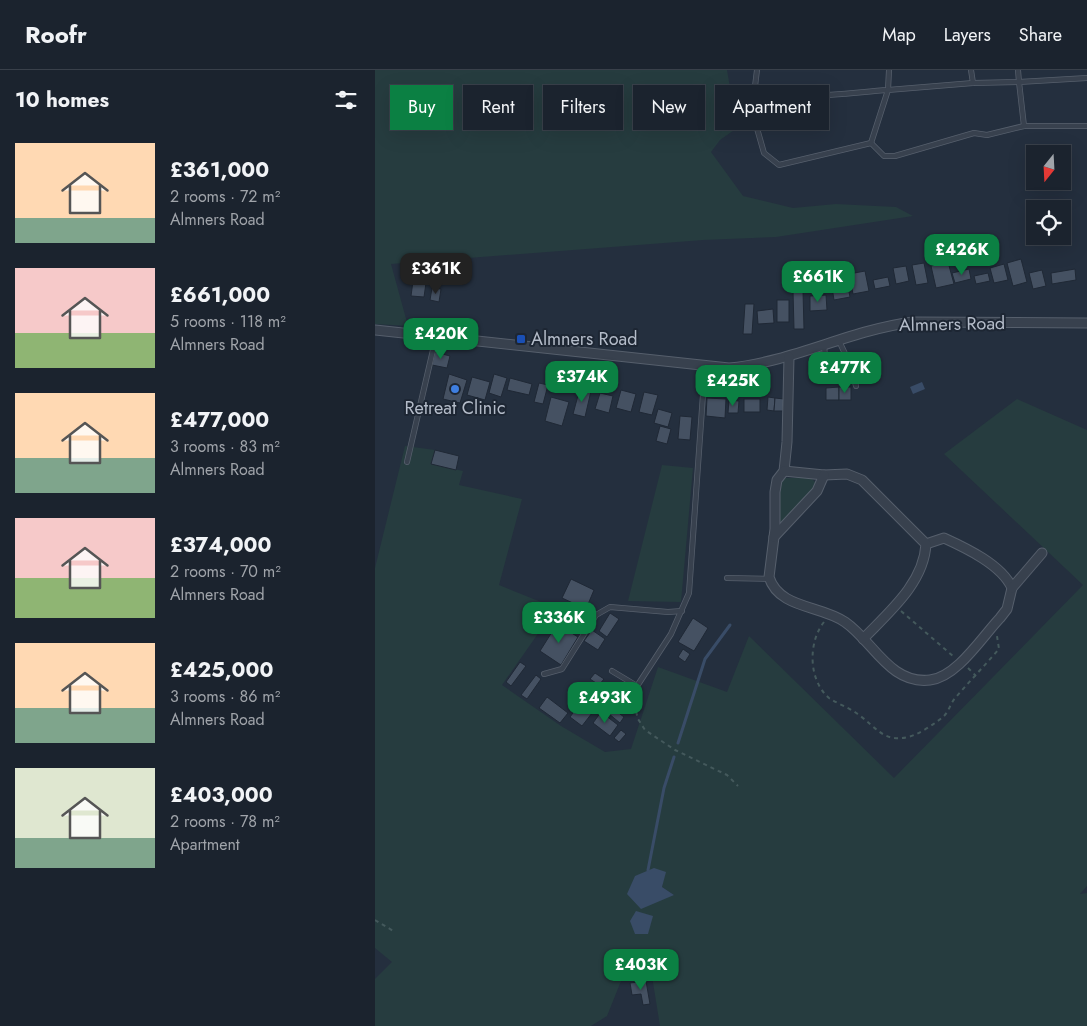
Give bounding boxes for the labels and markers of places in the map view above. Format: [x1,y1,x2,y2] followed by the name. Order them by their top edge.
[927,234,997,276] pin: £426K
[401,252,471,295] pin: £361K
[783,260,853,303] pin: £661K
[406,318,476,360] pin: £420K
[531,326,637,352] place label: Almners Road
[515,333,527,345] marker: Almners Road
[810,352,880,394] pin: £477K
[547,360,617,403] pin: £374K
[698,364,768,407] pin: £425K
[449,383,461,395] marker: Retreat Clinic
[404,395,506,421] place label: Retreat Clinic
[524,602,594,644] pin: £336K
[570,682,640,724] pin: £493K
[606,948,676,991] pin: £403K

